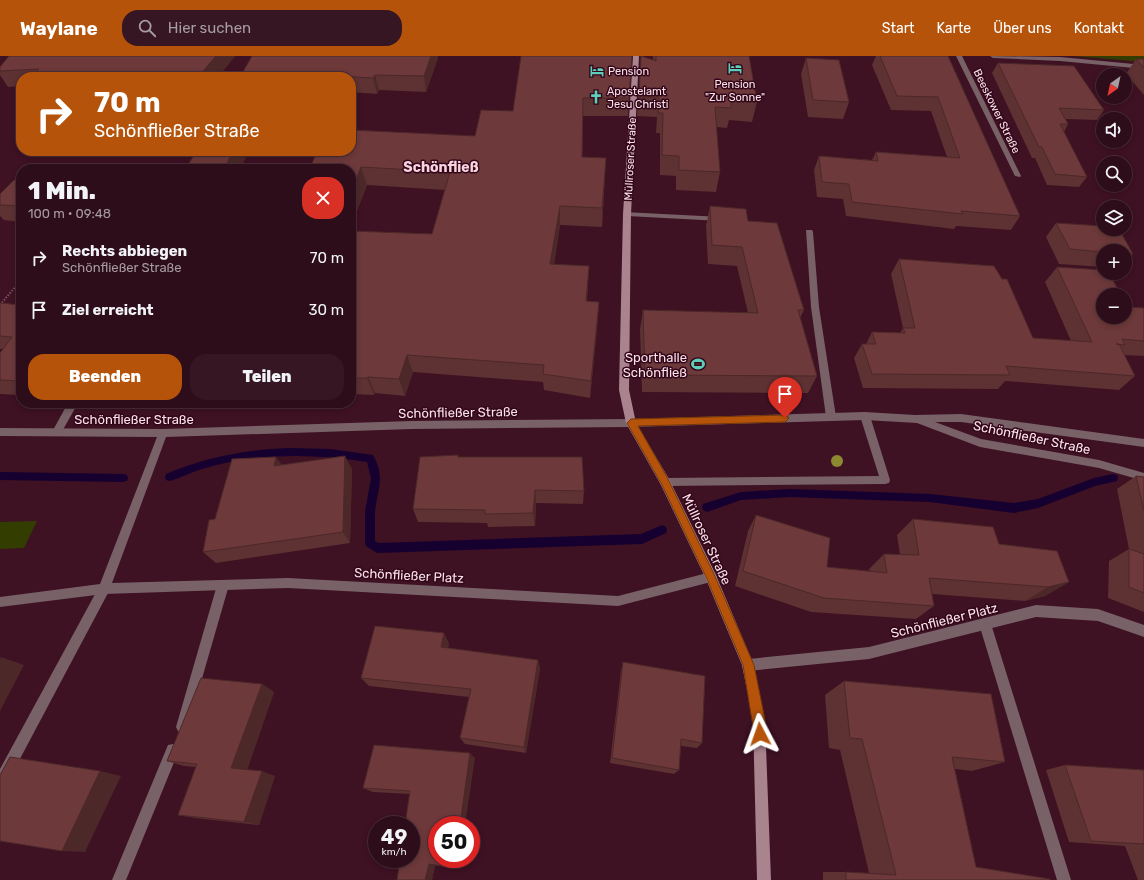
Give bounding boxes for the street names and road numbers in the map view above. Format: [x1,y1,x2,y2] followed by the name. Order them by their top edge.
[970,67,1023,156] street label: Beeskower Straße
[622,117,639,201] street label: Müllroser Straße
[398,404,518,421] street label: Schönfließer Straße
[74,412,194,427] street label: Schönfließer Straße
[972,418,1092,457] street label: Schönfließer Straße
[679,491,734,587] street label: Müllroser Straße
[354,565,465,586] street label: Schönfließer Platz
[889,600,1000,641] street label: Schönfließer Platz

